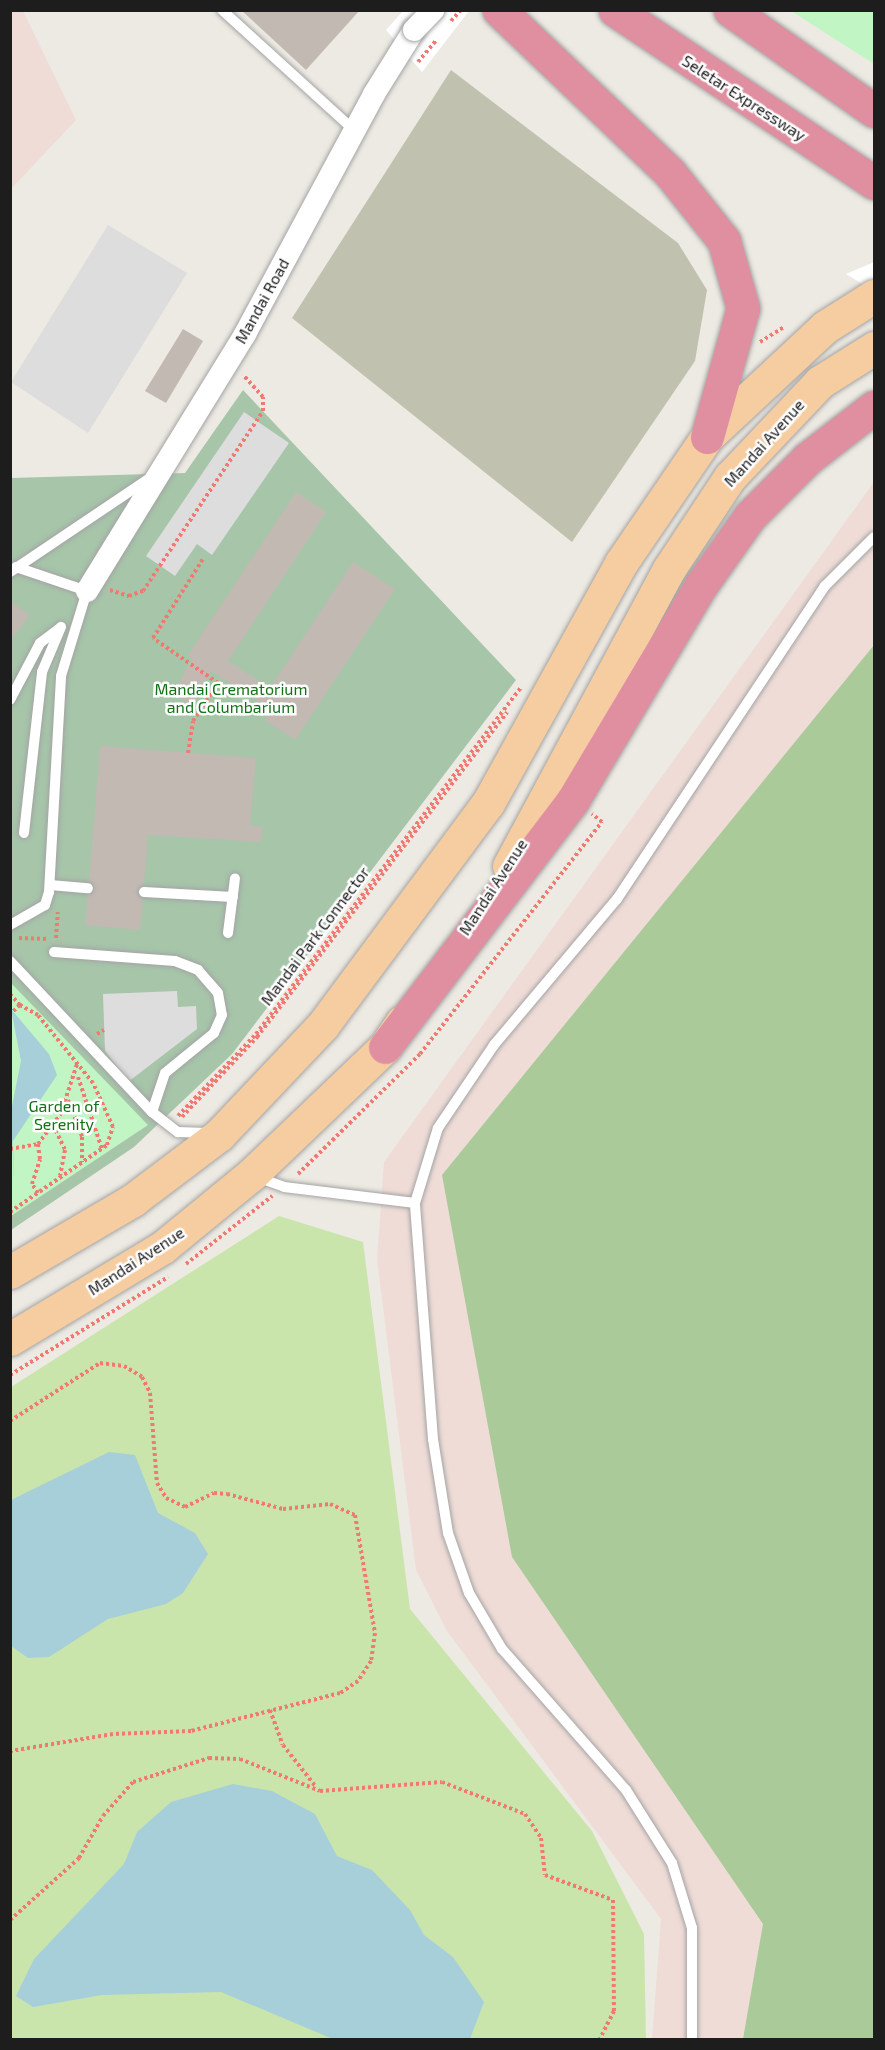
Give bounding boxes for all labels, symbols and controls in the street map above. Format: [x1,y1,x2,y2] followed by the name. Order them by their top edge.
[678,51,810,145] street label: Seletar Expressway
[231,255,293,347] street label: Mandai Road
[720,395,808,491] street label: Mandai Avenue
[154,679,308,717] park label: Mandai Crematorium and Columbarium
[455,835,531,939] street label: Mandai Avenue
[257,863,373,1009] street label: Mandai Park Connector
[29,1096,99,1134] park label: Garden of Serenity
[84,1223,188,1299] street label: Mandai Avenue

